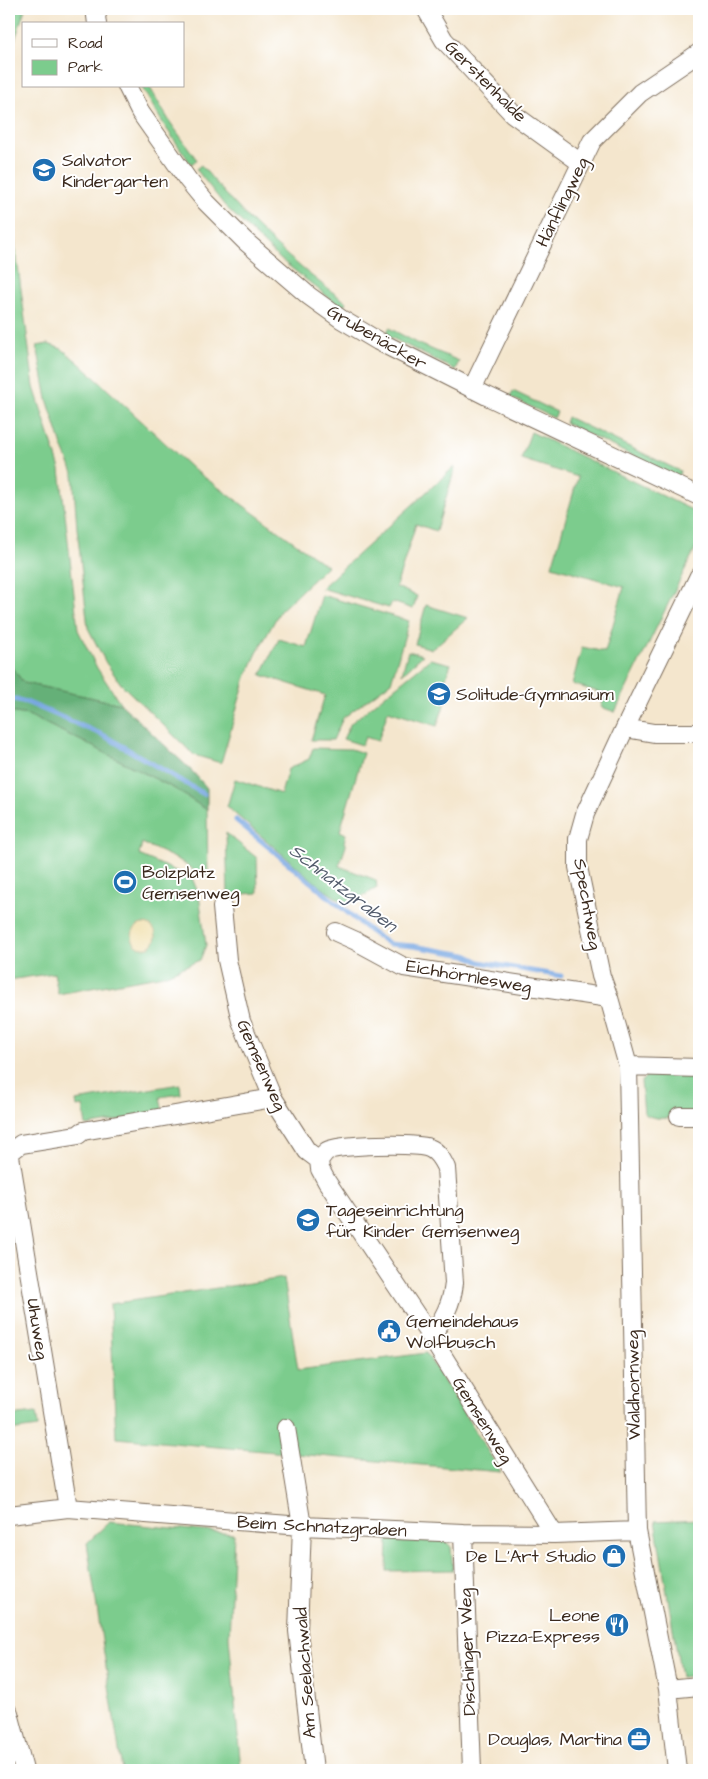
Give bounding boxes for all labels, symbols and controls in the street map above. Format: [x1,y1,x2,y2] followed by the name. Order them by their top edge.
[22,22,185,88] legend
[68,33,103,54] text: Road
[439,35,533,128] street label: Gerstenhalde
[68,57,103,78] text: Park
[62,148,168,195] place label: Salvator Kindergarten
[530,153,596,252] street label: Hänflingweg
[31,157,57,183] school or university icon: Salvator Kindergarten
[322,299,431,376] street label: Grubenäcker
[426,681,452,707] school or university icon: Solitude-Gymnasium
[456,682,614,708] place label: Solitude-Gymnasium
[283,837,404,940] water label: Schnatzgraben
[566,856,608,952] street label: Spechtweg
[142,860,240,907] place label: Bolzplatz Gemsenweg
[112,869,138,895] sports icon: Bolzplatz Gemsenweg
[404,953,534,1001] street label: Eichhörnlesweg
[229,1016,293,1115] street label: Gemsenweg
[326,1198,519,1245] place label: Tageseinrichtung für Kinder Gemsenweg
[295,1207,321,1233] school or university icon: Tageseinrichtung für Kinder Gemsenweg
[19,1297,55,1362] street label: Uhuweg
[406,1309,519,1355] place label: Gemeindehaus Wolfbusch
[376,1318,402,1344] public building icon: Gemeindehaus Wolfbusch
[620,1330,648,1440] street label: Waldhornweg
[445,1372,519,1469] street label: Gemsenweg
[236,1510,407,1544] street label: Beim Schnatzgraben
[601,1543,627,1569] shop icon: De L'Art Studio
[466,1544,596,1569] place label: De L'Art Studio
[453,1588,483,1716] street label: Dischinger Weg
[486,1603,600,1649] place label: Leone Pizza-Express
[288,1606,323,1740] street label: Am Seelachwald
[604,1612,630,1638] restaurant icon: Leone Pizza-Express
[626,1726,652,1752] office icon: Douglas, Martina
[488,1727,622,1753] place label: Douglas, Martina

